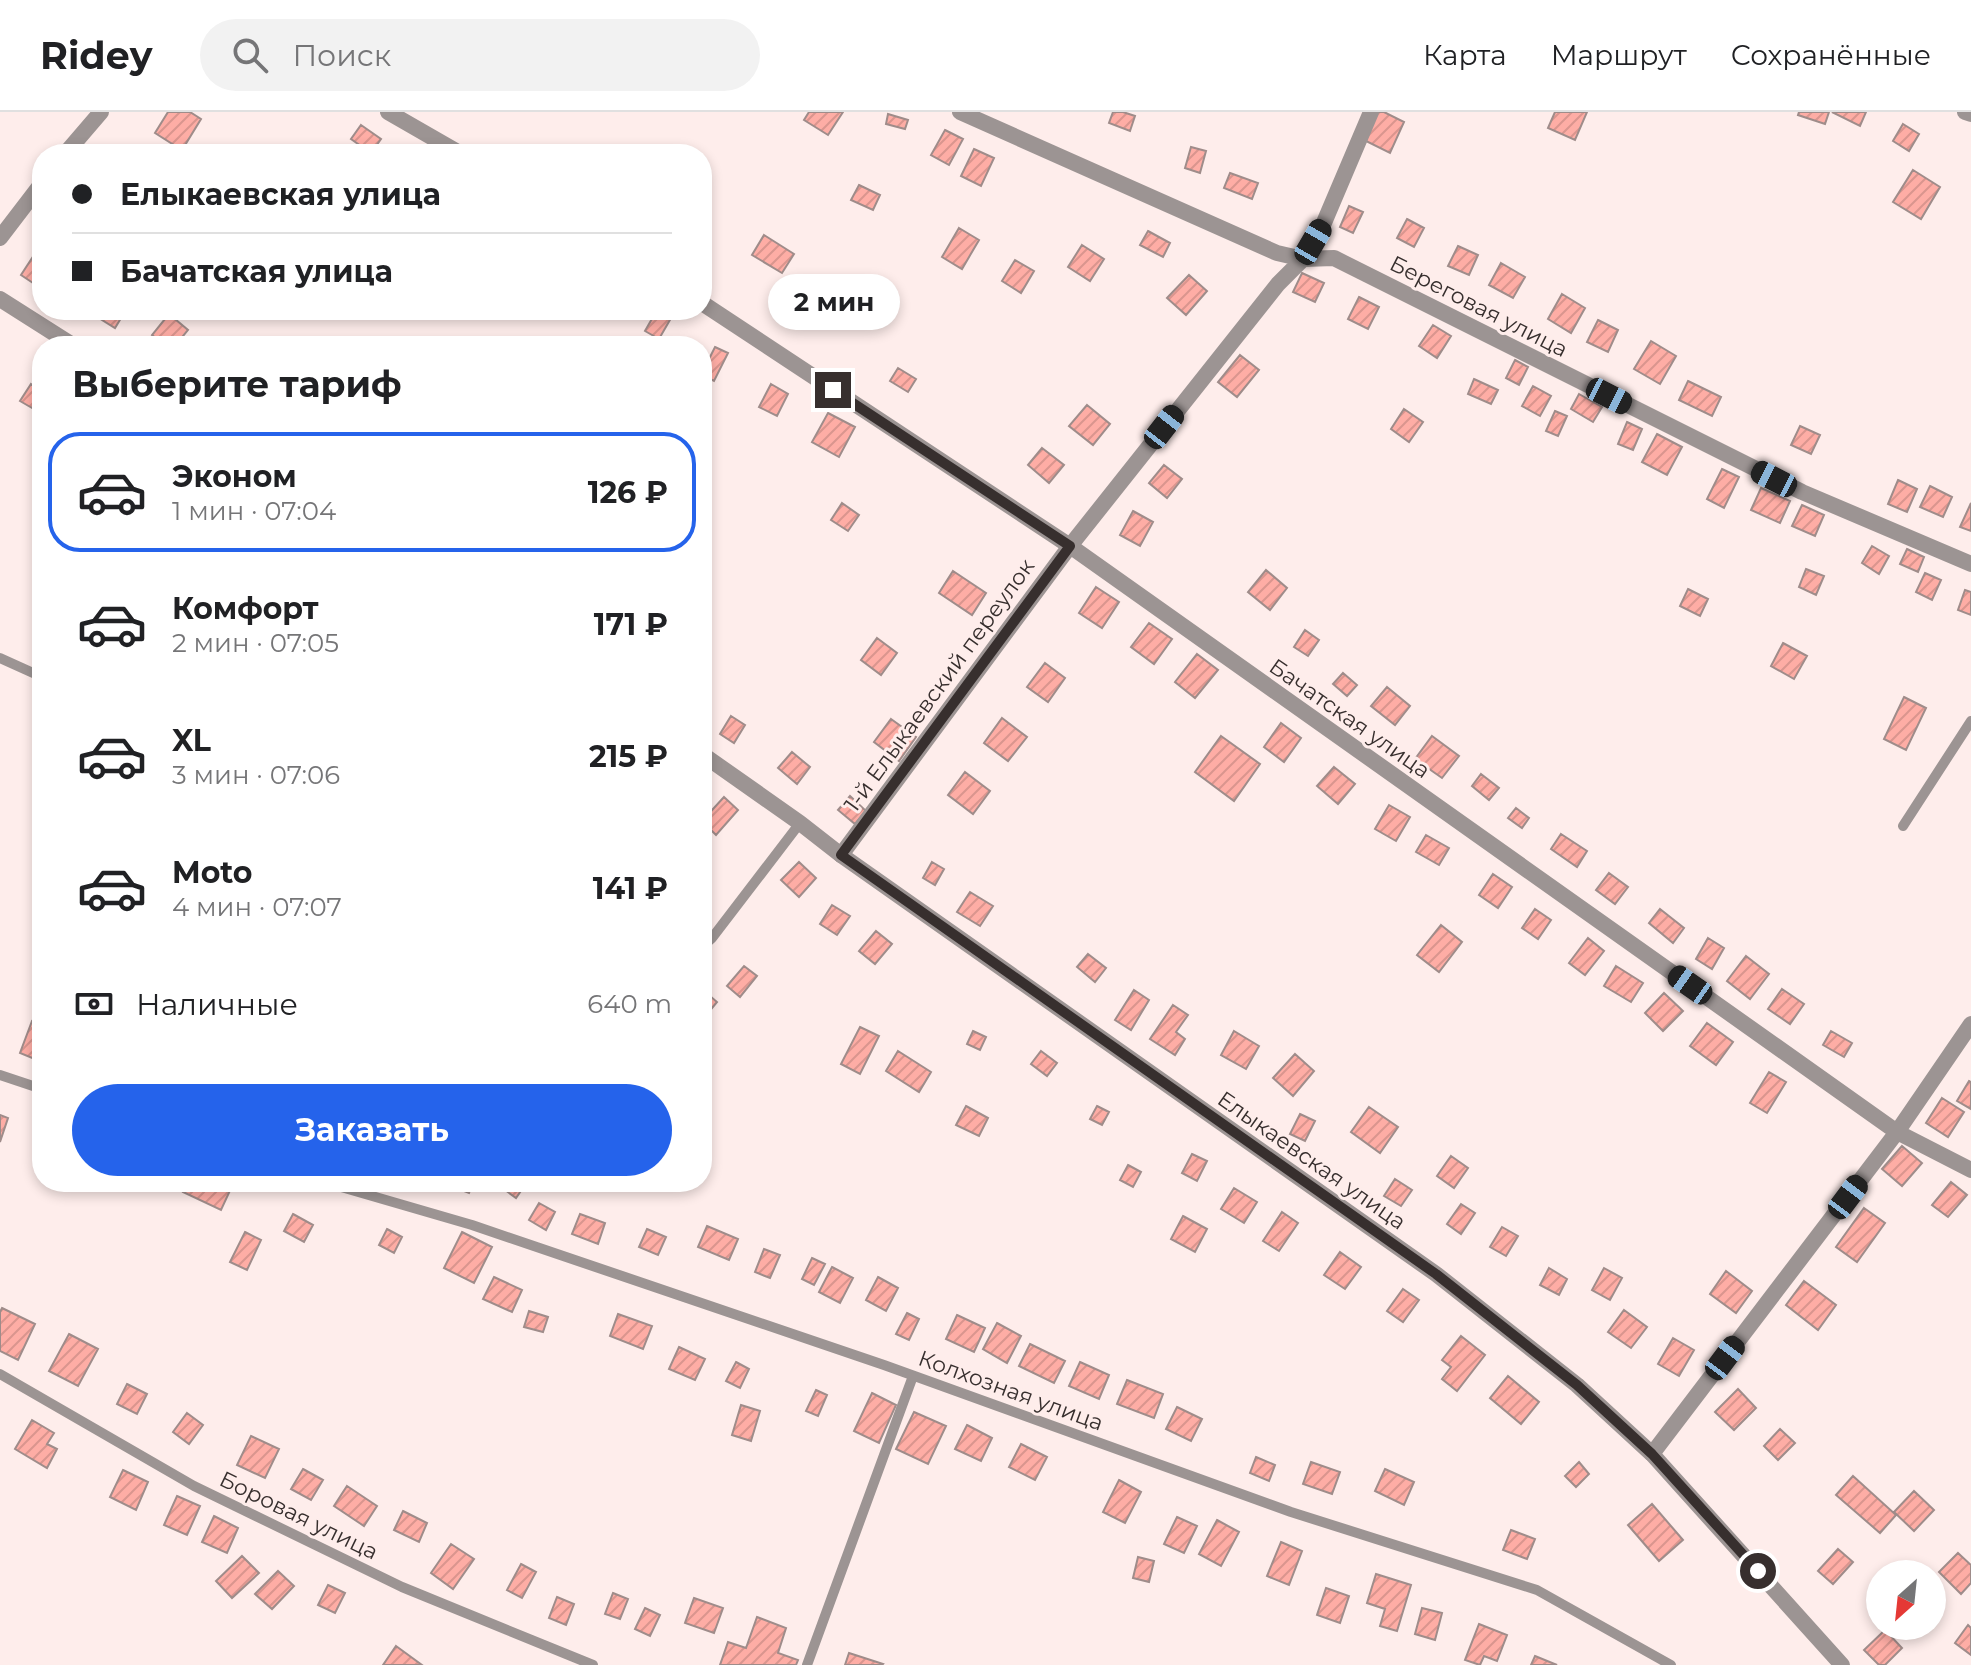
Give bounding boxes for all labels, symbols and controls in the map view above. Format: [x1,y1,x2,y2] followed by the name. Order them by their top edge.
[200,19,760,91] search box
[40,32,152,79] text: Ridey
[228,33,272,77] icon: search
[292,37,391,74] text: Поиск
[1423,38,1507,72] text: Карта
[1551,38,1687,72] text: Маршрут
[1731,38,1931,72] text: Сохранённые
[120,176,441,213] text: Елыкаевская улица
[1291,215,1335,269] car
[1385,250,1572,363] street label: Береговая улица
[120,253,393,290] text: Бачатская улица
[767,274,899,330] callout: 2 мин
[794,286,874,318] text: 2 мин
[72,362,402,406] text: Выберите тариф
[815,372,851,408] route end
[1582,374,1636,418] car
[1140,401,1188,453] car
[76,456,148,528] icon: car
[1747,457,1801,501] car
[172,458,297,495] text: Эконом
[588,474,668,511] text: 126 ₽
[172,495,336,527] text: 1 мин · 07:04
[839,553,1040,817] street label: 1-й Елыкаевский переулок
[76,588,148,660] icon: car
[172,590,319,627] text: Комфорт
[594,606,668,643] text: 171 ₽
[172,627,339,659] text: 2 мин · 07:05
[1264,653,1435,784] street label: Бачатская улица
[76,720,148,792] icon: car
[172,722,211,759] text: XL
[589,738,668,775] text: 215 ₽
[172,759,340,791] text: 3 мин · 07:06
[76,852,148,924] icon: car
[172,854,253,891] text: Moto
[593,870,668,907] text: 141 ₽
[172,891,342,923] text: 4 мин · 07:07
[1663,961,1717,1009] car
[72,982,116,1026] icon: cash
[136,986,298,1023] text: Наличные
[587,988,672,1020] text: 640 m
[72,1084,672,1176] button: Заказать
[1212,1085,1411,1236] street label: Елыкаевская улица
[1824,1171,1872,1223] car
[1701,1332,1749,1384] car
[915,1344,1107,1437] street label: Колхозная улица
[215,1465,382,1566] street label: Боровая улица
[1740,1553,1776,1589] route start
[1866,1560,1946,1640] north arrow
[1866,1560,1946,1640] map controls

